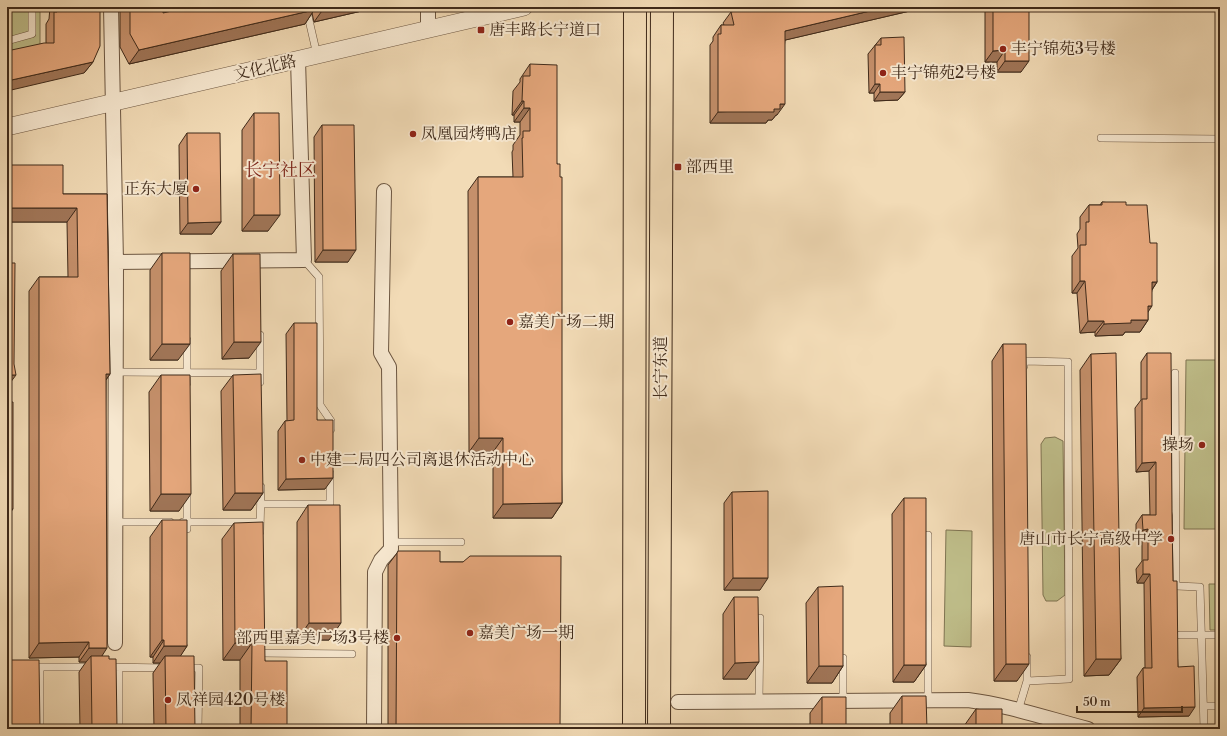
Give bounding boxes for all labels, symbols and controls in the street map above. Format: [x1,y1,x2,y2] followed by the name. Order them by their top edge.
[489,20,601,40] place label: 唐丰路长宁道口
[476,25,486,35] marker: 唐丰路长宁道口
[1011,39,1116,59] place label: 丰宁锦苑3号楼
[998,44,1008,54] marker: 丰宁锦苑3号楼
[232,51,298,85] street label: 文化北路
[891,63,996,83] place label: 丰宁锦苑2号楼
[878,68,888,78] marker: 丰宁锦苑2号楼
[421,124,517,144] place label: 凤凰园烤鸭店
[408,129,418,139] marker: 凤凰园烤鸭店
[686,157,734,177] place label: 部西里
[244,159,316,182] district label: 长宁社区
[673,162,683,172] marker: 部西里
[124,179,188,199] place label: 正东大厦
[191,184,201,194] marker: 正东大厦
[518,312,614,332] place label: 嘉美广场二期
[505,317,515,327] marker: 嘉美广场二期
[651,336,671,400] street label: 长宁东道
[1162,435,1194,455] place label: 操场
[1197,440,1207,450] marker: 操场
[310,450,534,470] place label: 中建二局四公司离退休活动中心
[297,455,307,465] marker: 中建二局四公司离退休活动中心
[1019,529,1163,549] place label: 唐山市长宁高级中学
[1166,534,1176,544] marker: 唐山市长宁高级中学
[478,623,574,643] place label: 嘉美广场一期
[236,628,389,648] place label: 部西里嘉美广场3号楼
[465,628,475,638] marker: 嘉美广场一期
[392,633,402,643] marker: 部西里嘉美广场3号楼
[1077,688,1182,714] scale bar
[176,690,285,710] place label: 凤祥园420号楼
[163,695,173,705] marker: 凤祥园420号楼
[1083,695,1111,710] text: 50 m

